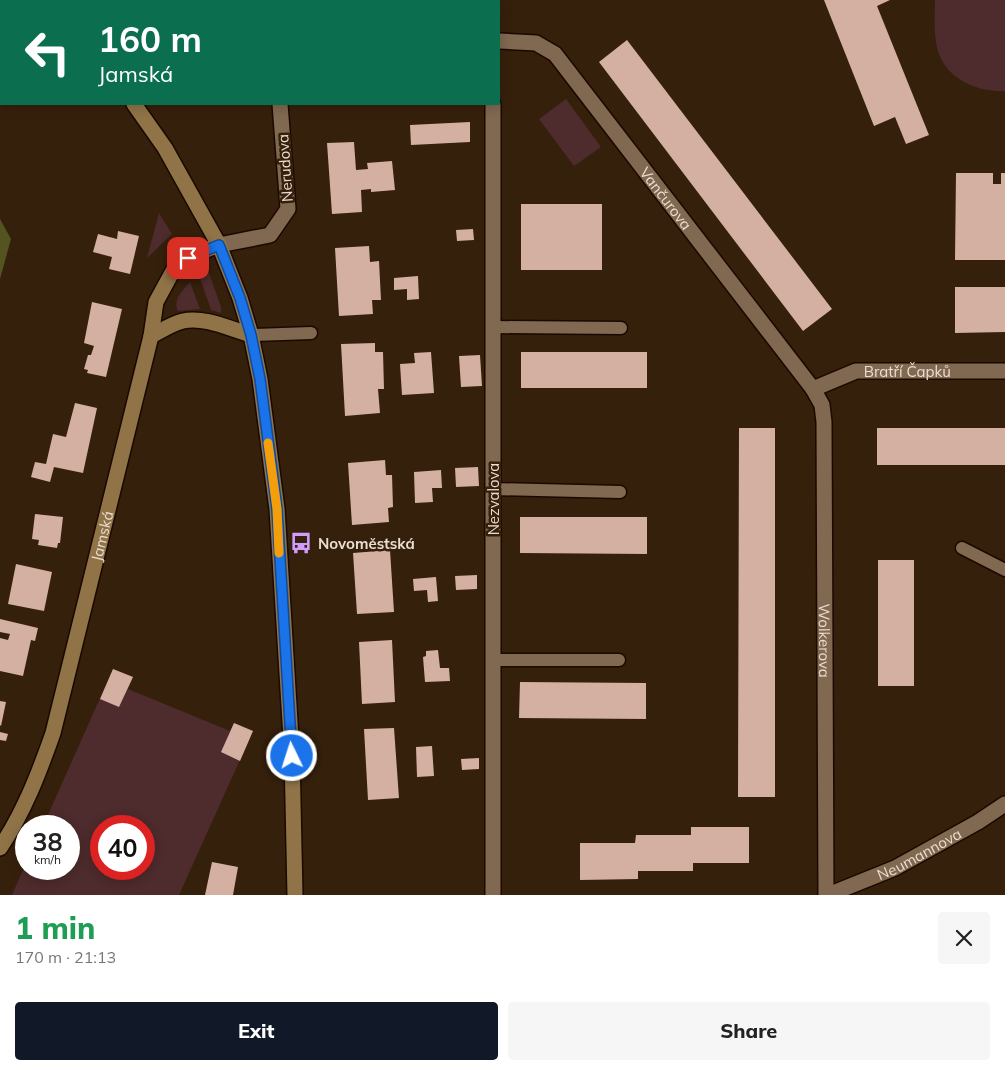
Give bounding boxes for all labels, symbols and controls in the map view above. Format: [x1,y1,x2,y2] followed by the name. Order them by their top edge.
[98,17,202,61] text: 160 m
[15,20,80,85] icon: left
[98,60,173,88] text: Jamská
[273,134,297,202] street label: Nerudova
[636,163,696,233] street label: Vančurova
[167,237,209,279] pin
[174,244,202,272] icon: arrive
[864,362,951,381] street label: Bratří Čapků
[484,463,503,535] street label: Nezvalova
[86,509,117,563] street label: Jamská
[288,530,314,556] bus stop icon: Novoměstská
[318,534,415,553] place label: Novoměstská
[815,603,835,678] street label: Wolkerova
[265,729,317,781] position arrow
[90,815,155,880] speed limit sign: 40
[874,824,965,884] street label: Neumannova
[32,826,63,857] text: 38
[34,852,61,867] text: km/h
[15,909,95,947] text: 1 min
[938,912,990,964] button: close
[15,947,116,967] text: 170 m · 21:13
[15,1002,498,1060] button: Exit
[508,1002,990,1060] button: Share

